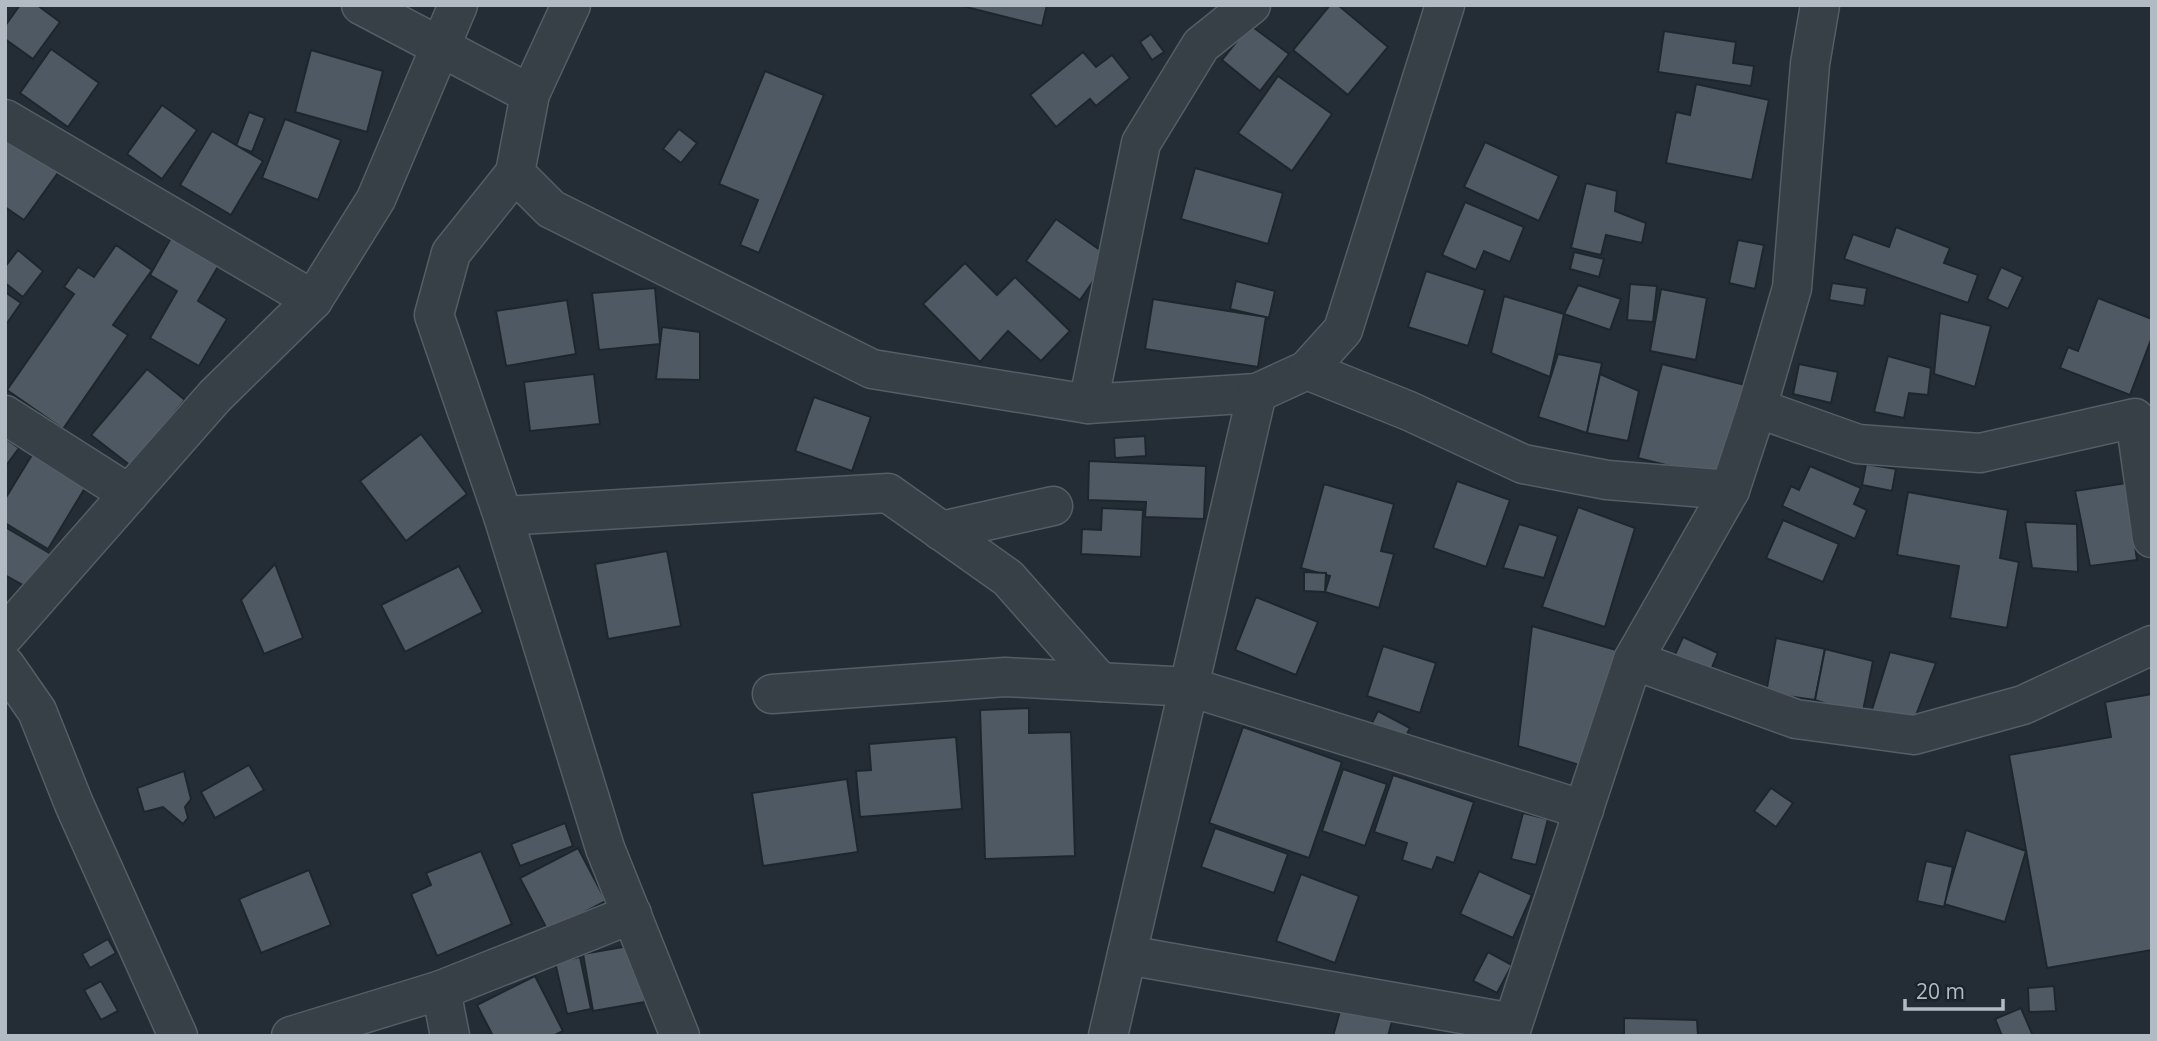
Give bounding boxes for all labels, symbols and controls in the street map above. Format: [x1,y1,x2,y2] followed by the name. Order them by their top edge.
[1905,968,2003,1012] scale bar
[1916,977,1965,1005] text: 20 m

